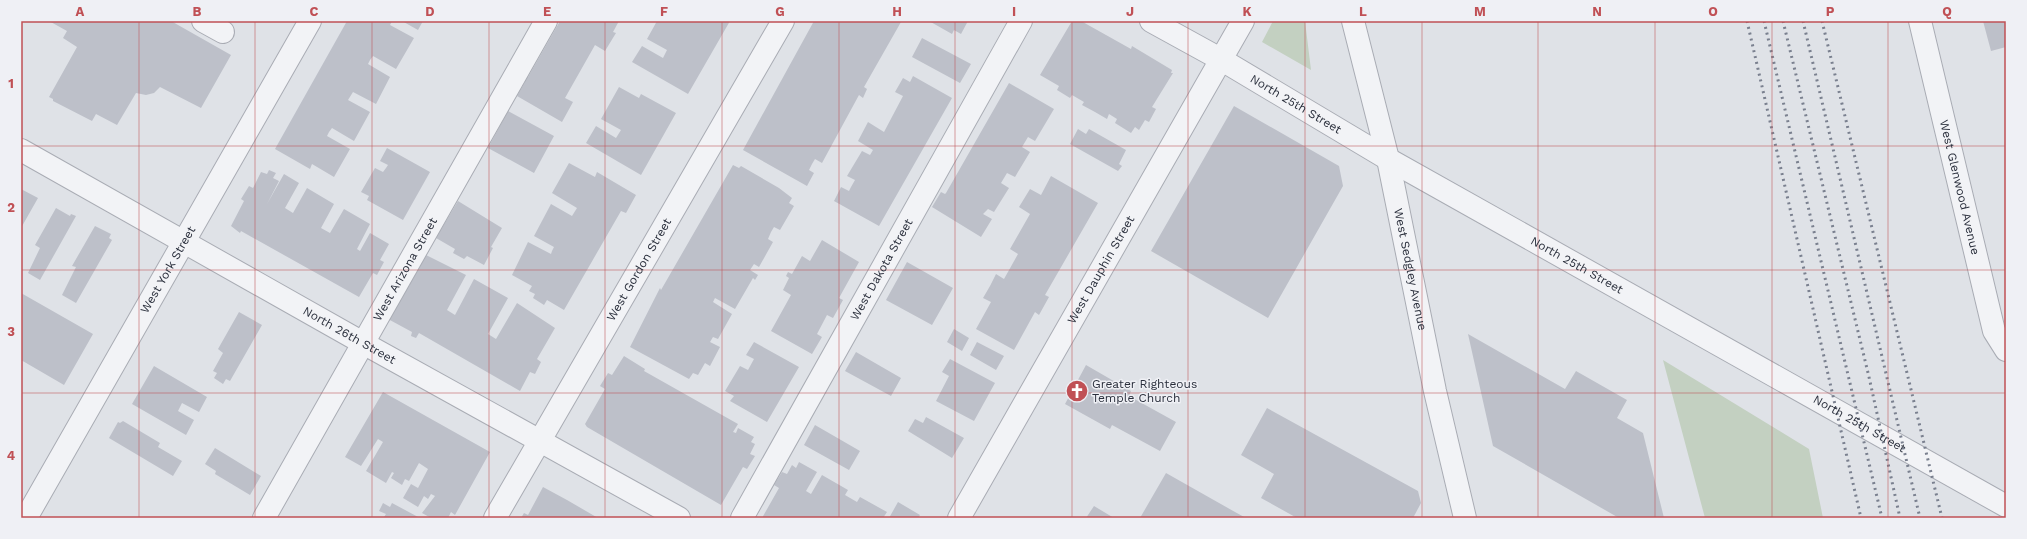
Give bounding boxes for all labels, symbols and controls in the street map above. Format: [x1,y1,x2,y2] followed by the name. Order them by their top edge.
[76,4,85,19] text: A
[193,4,202,19] text: B
[310,4,319,19] text: C
[425,4,435,19] text: D
[543,4,551,19] text: E
[660,4,668,19] text: F
[775,4,785,19] text: G
[892,4,902,19] text: H
[1012,4,1016,19] text: I
[1126,4,1134,19] text: J
[1242,4,1252,19] text: K
[1359,4,1367,19] text: L
[1474,4,1486,19] text: M
[1592,4,1602,19] text: N
[1708,4,1718,19] text: O
[1826,4,1835,19] text: P
[1942,4,1952,19] text: Q
[1248,71,1344,137] street label: North 25th Street
[8,76,14,91] text: 1
[1937,119,1983,256] street label: West Glenwood Avenue
[7,200,15,215] text: 2
[1391,207,1430,332] street label: West Sedgley Avenue
[1064,213,1137,326] street label: West Dauphin Street
[370,215,440,324] street label: West Arizona Street
[604,216,674,324] street label: West Gordon Street
[847,216,916,323] street label: West Dakota Street
[138,224,198,316] street label: West York Street
[1528,234,1626,297] street label: North 25th Street
[301,304,398,367] street label: North 26th Street
[7,324,15,339] text: 3
[1092,377,1197,405] place label: Greater Righteous Temple Church
[1064,378,1090,404] church icon: Greater Righteous Temple Church
[1811,392,1908,455] street label: North 25th Street
[7,448,16,463] text: 4

